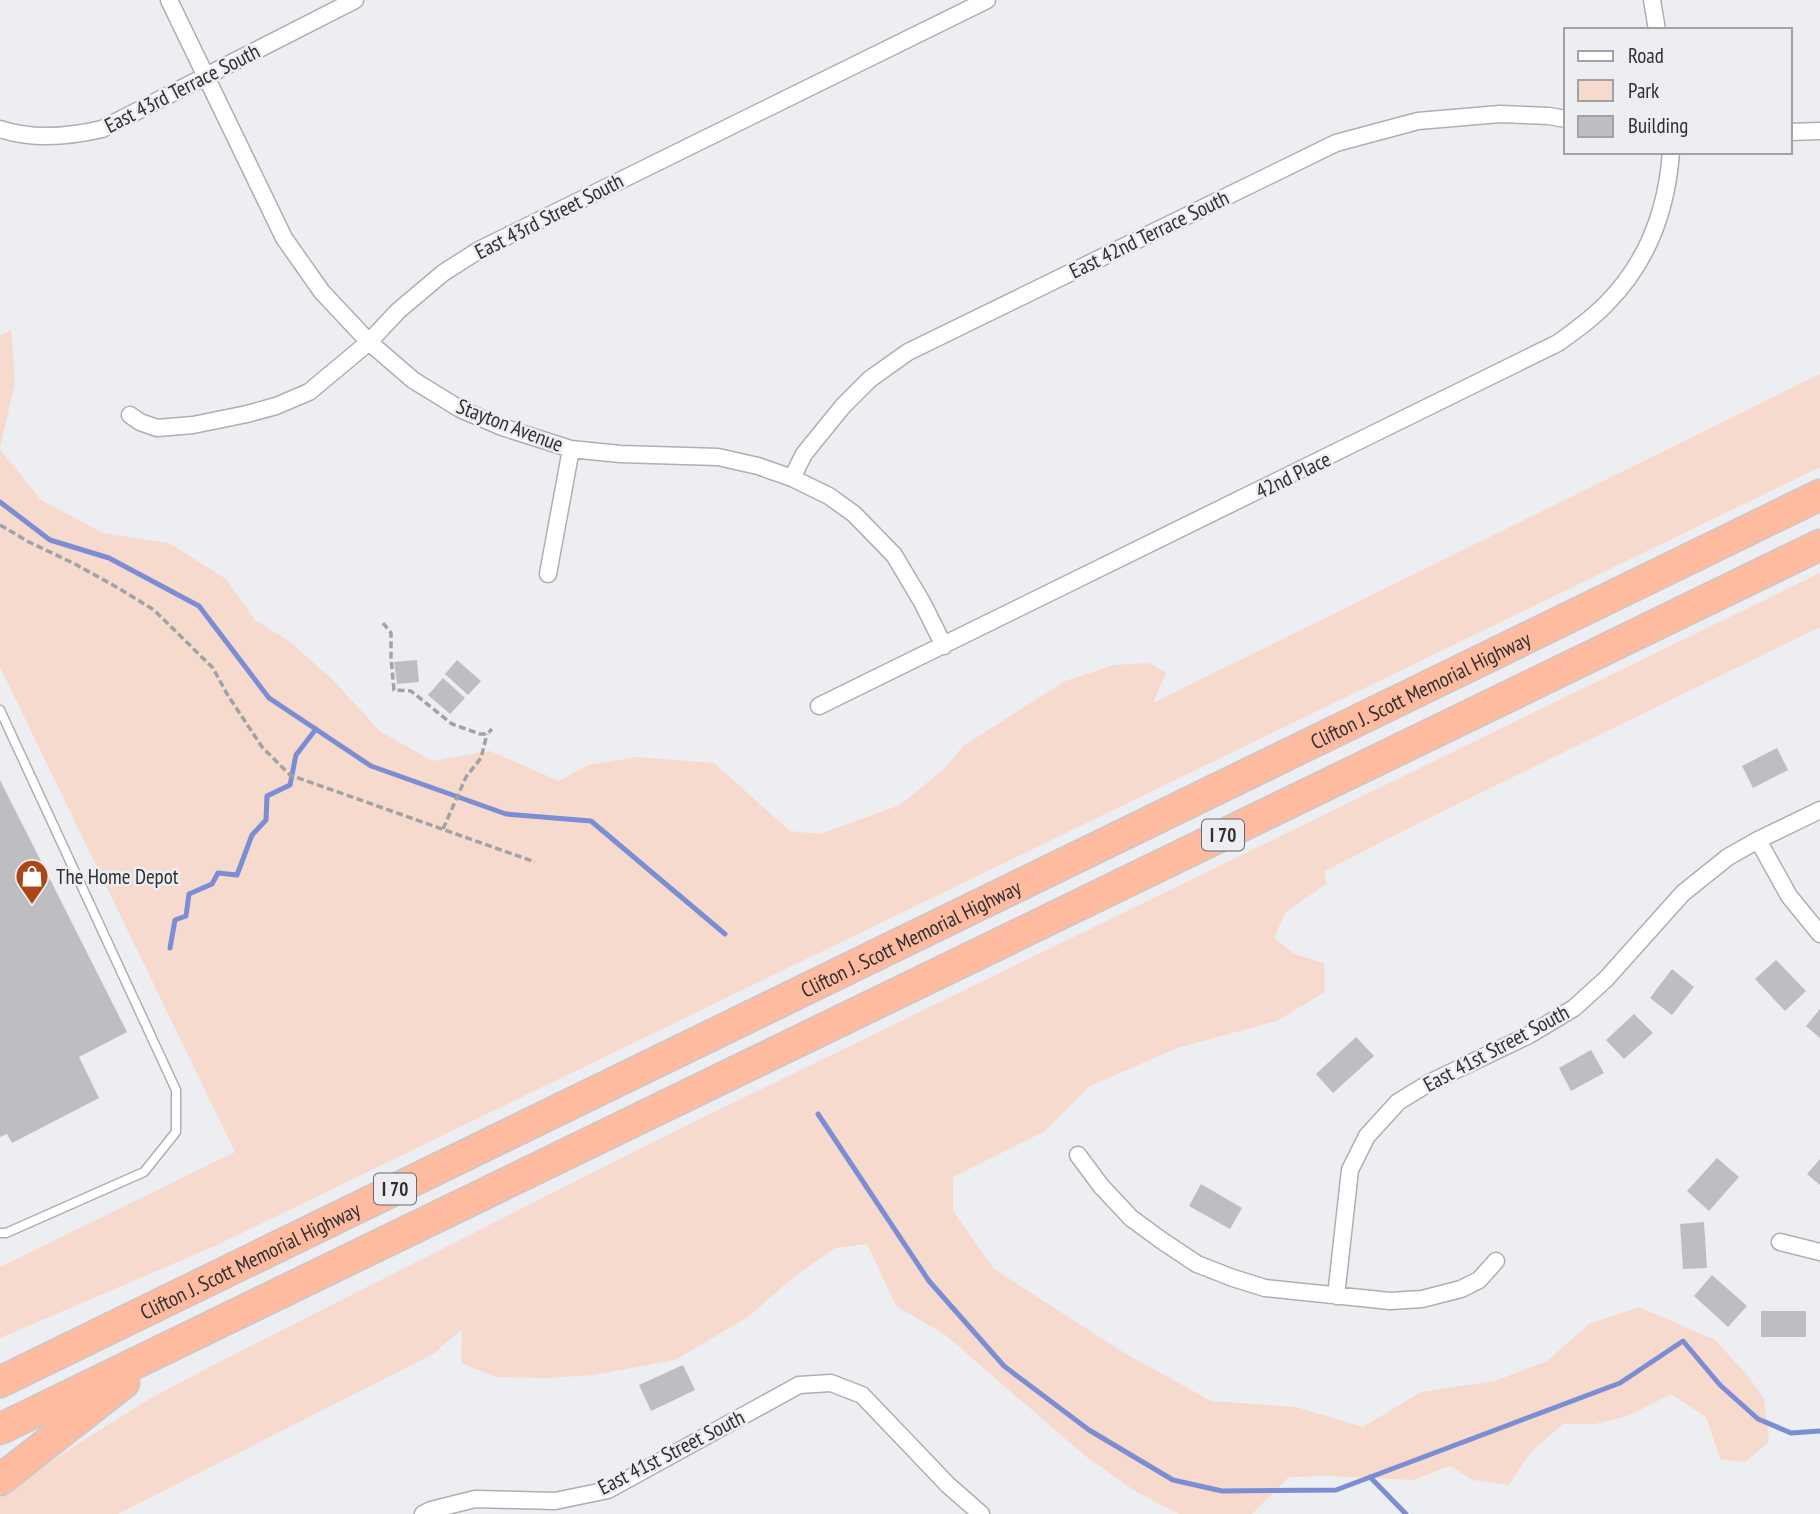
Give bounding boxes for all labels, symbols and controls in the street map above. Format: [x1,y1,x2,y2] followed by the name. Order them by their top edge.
[1564,28,1792,154] legend
[100,37,264,139] street label: East 43rd Terrace South
[1628,42,1664,69] text: Road
[1628,77,1659,104] text: Park
[1628,112,1688,139] text: Building
[470,167,628,265] street label: East 43rd Street South
[1065,184,1233,284] street label: East 42nd Terrace South
[453,392,567,458] street label: Stayton Avenue
[1251,445,1335,505] street label: 42nd Place
[1306,625,1535,755] street label: Clifton J. Scott Memorial Highway
[1202,820,1244,850] road number: I 70
[13,857,51,906] shop icon: The Home Depot
[56,863,179,890] place label: The Home Depot
[796,873,1025,1003] street label: Clifton J. Scott Memorial Highway
[1419,998,1573,1098] street label: East 41st Street South
[374,1174,416,1204] road number: I 70
[135,1195,364,1325] street label: Clifton J. Scott Memorial Highway
[593,1403,749,1501] street label: East 41st Street South

